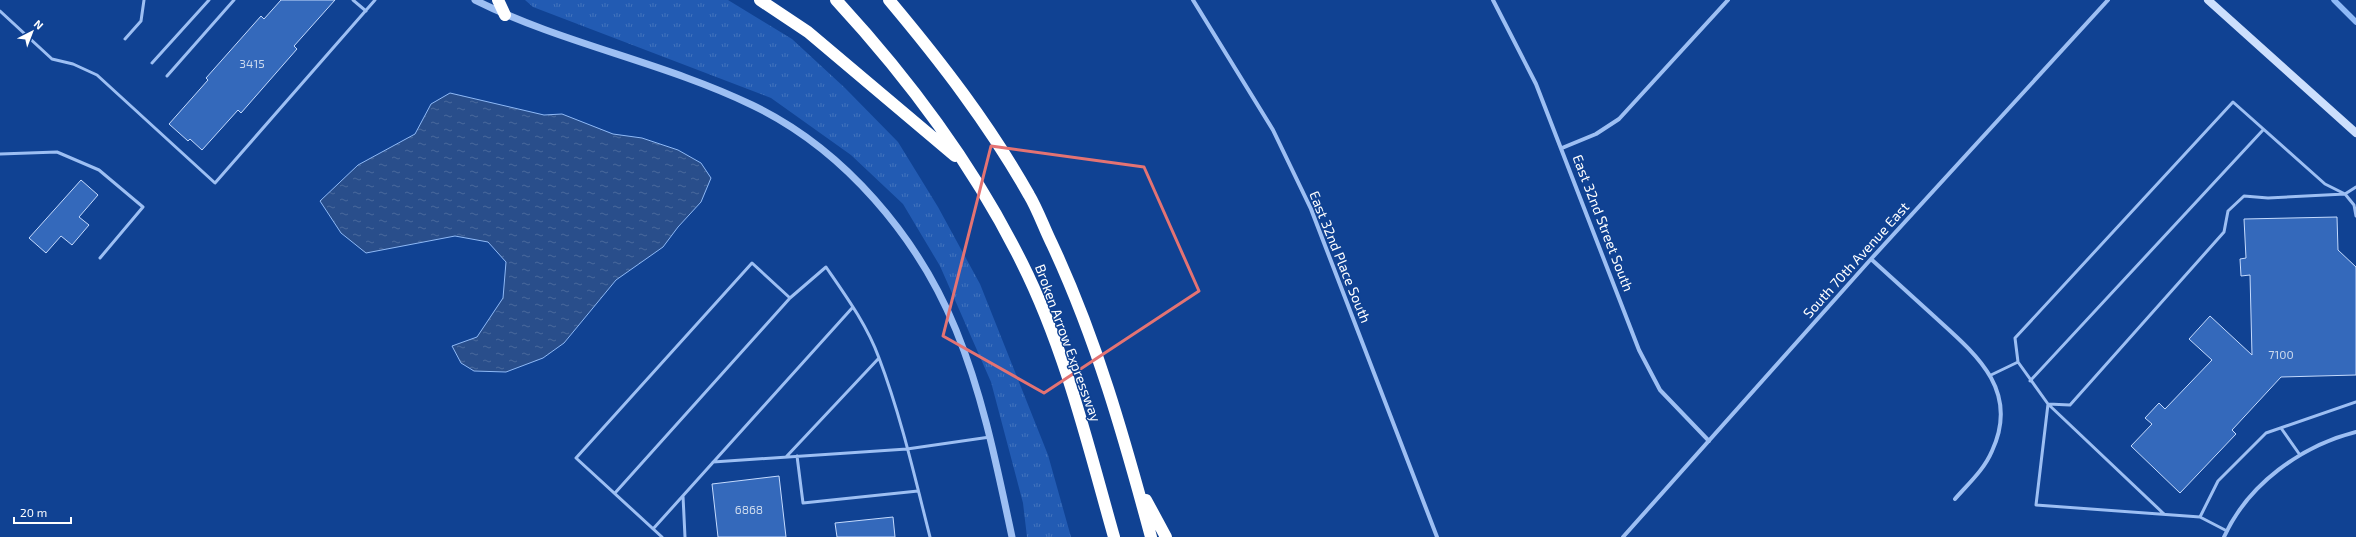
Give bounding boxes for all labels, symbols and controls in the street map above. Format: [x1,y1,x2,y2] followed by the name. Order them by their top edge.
[12,12,52,52] north arrow
[32,17,46,32] text: N
[239,56,265,70] house number: 3415
[1569,152,1637,294] street label: East 32nd Street South
[1306,188,1375,325] street label: East 32nd Place South
[1799,198,1912,321] street label: South 70th Avenue East
[1032,262,1105,425] street label: Broken Arrow Expressway
[2268,347,2294,361] house number: 7100
[14,499,71,525] scale bar
[735,502,763,516] house number: 6868
[20,505,47,519] text: 20 m

